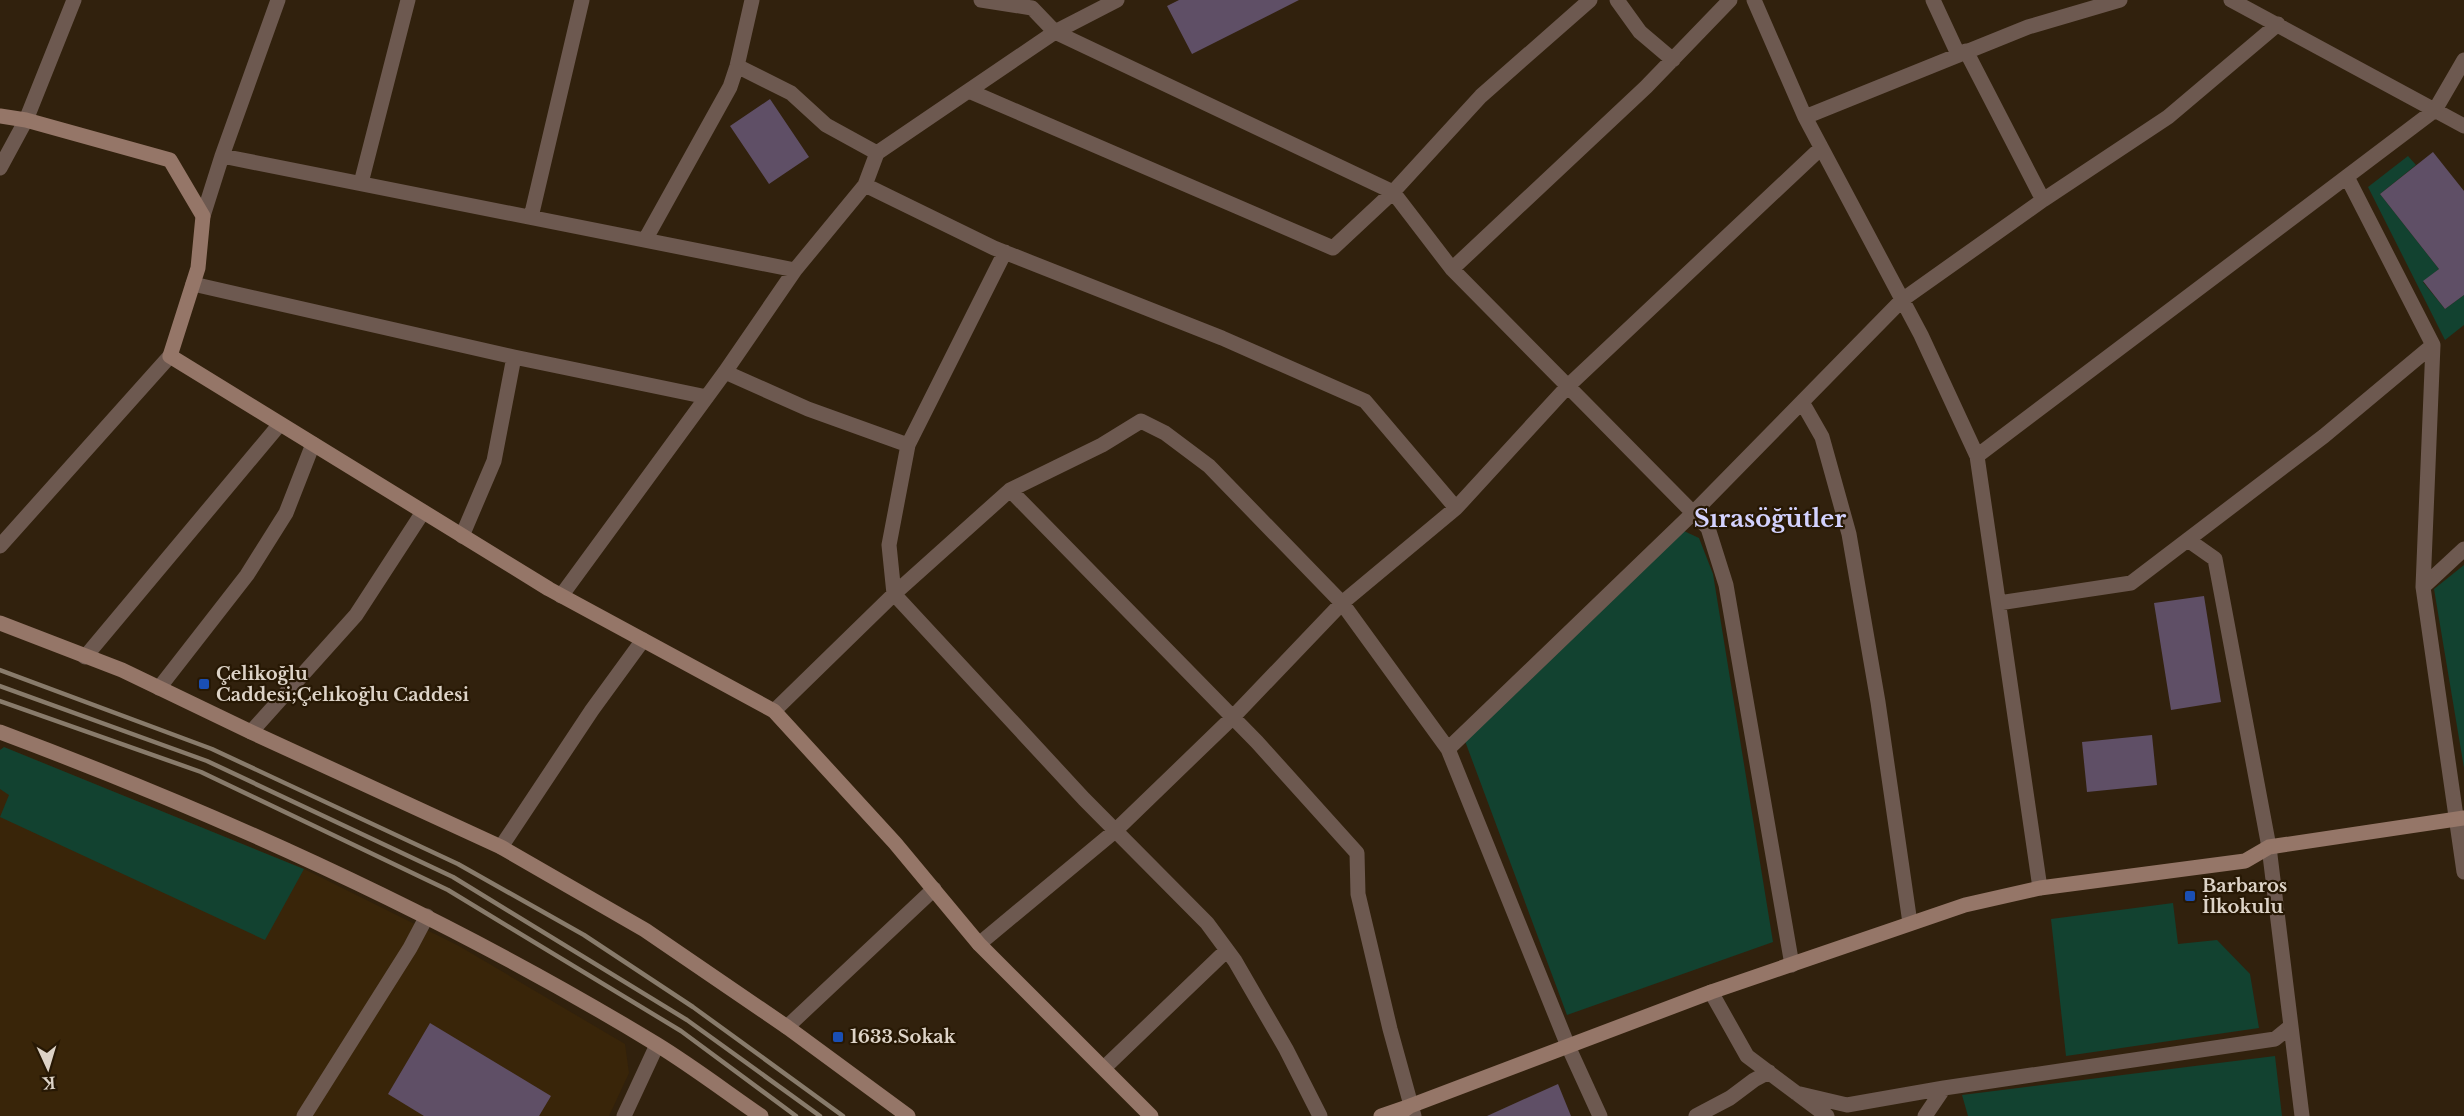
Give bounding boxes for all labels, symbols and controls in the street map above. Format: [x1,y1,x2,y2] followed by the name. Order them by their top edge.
[1694,504,1846,533] district label: Sırasöğütler
[216,663,469,706] place label: Çelikoğlu Caddesi;Çelıkoğlu Caddesi
[197,677,211,691] marker: Çelikoğlu Caddesi;Çelıkoğlu Caddesi
[2202,875,2287,918] place label: Barbaros İlkokulu
[2183,889,2197,903] marker: Barbaros İlkokulu
[850,1026,957,1048] place label: 1633.Sokak
[831,1030,845,1044] marker: 1633.Sokak
[18,1038,78,1098] north arrow
[41,1073,56,1093] text: K

